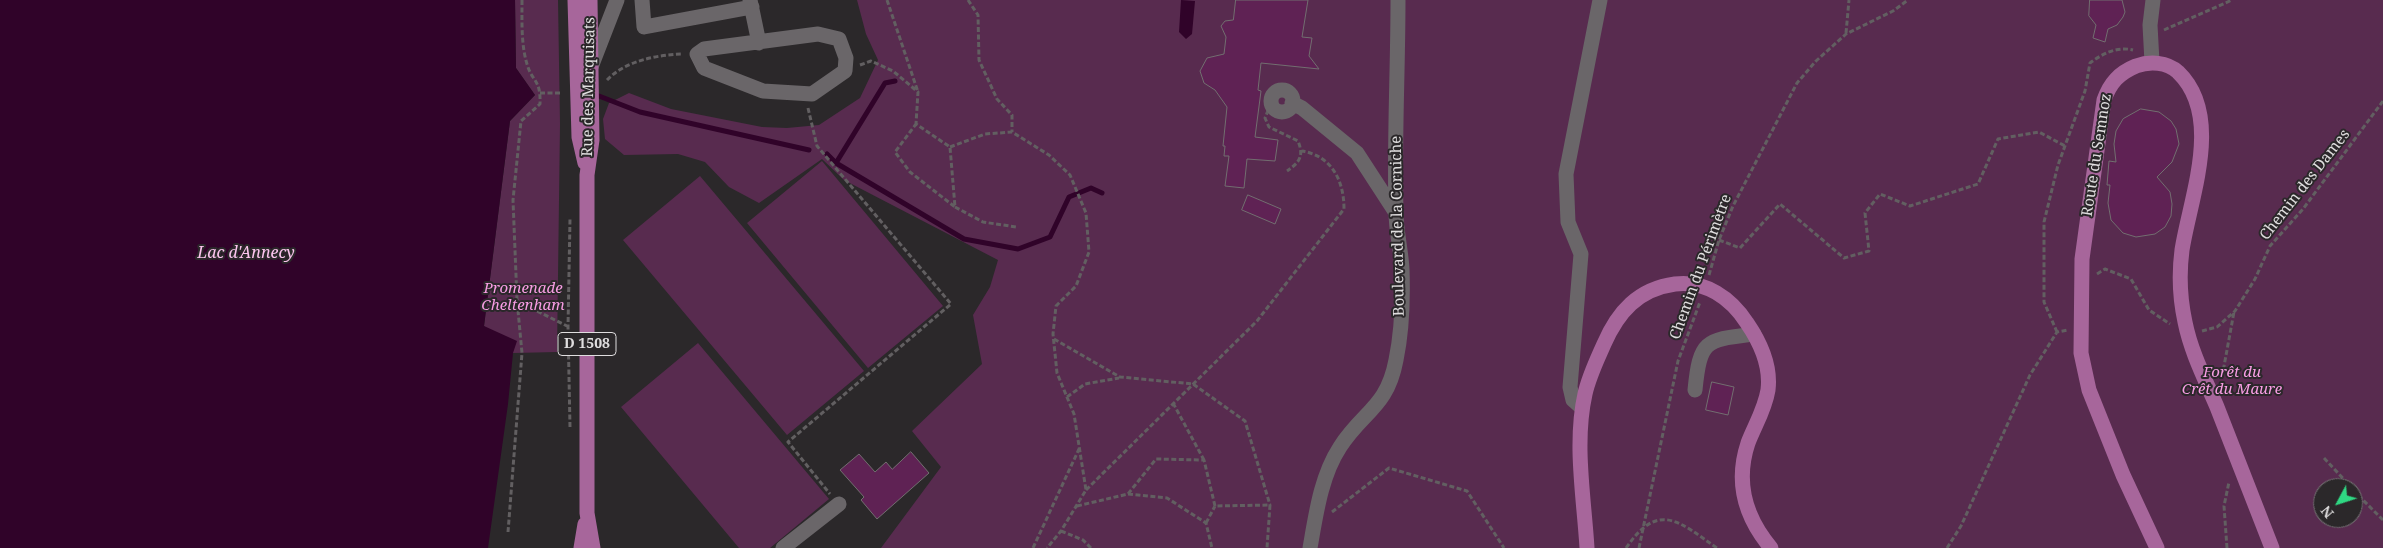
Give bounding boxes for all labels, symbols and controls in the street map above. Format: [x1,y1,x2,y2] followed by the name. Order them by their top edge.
[579,17,599,157] street label: Rue des Marquisats
[2078,92,2116,218] street label: Route du Semnoz
[2256,126,2354,244] street label: Chemin des Dames
[1387,136,1409,316] street label: Boulevard de la Corniche
[1666,192,1736,342] street label: Chemin du Périmètre
[197,243,295,263] water label: Lac d'Annecy
[481,280,565,315] park label: Promenade Cheltenham
[558,332,616,356] road number: D 1508
[2182,364,2282,399] park label: Forêt du Crêt du Maure
[2313,478,2363,528] north arrow
[2316,502,2338,523] text: N

